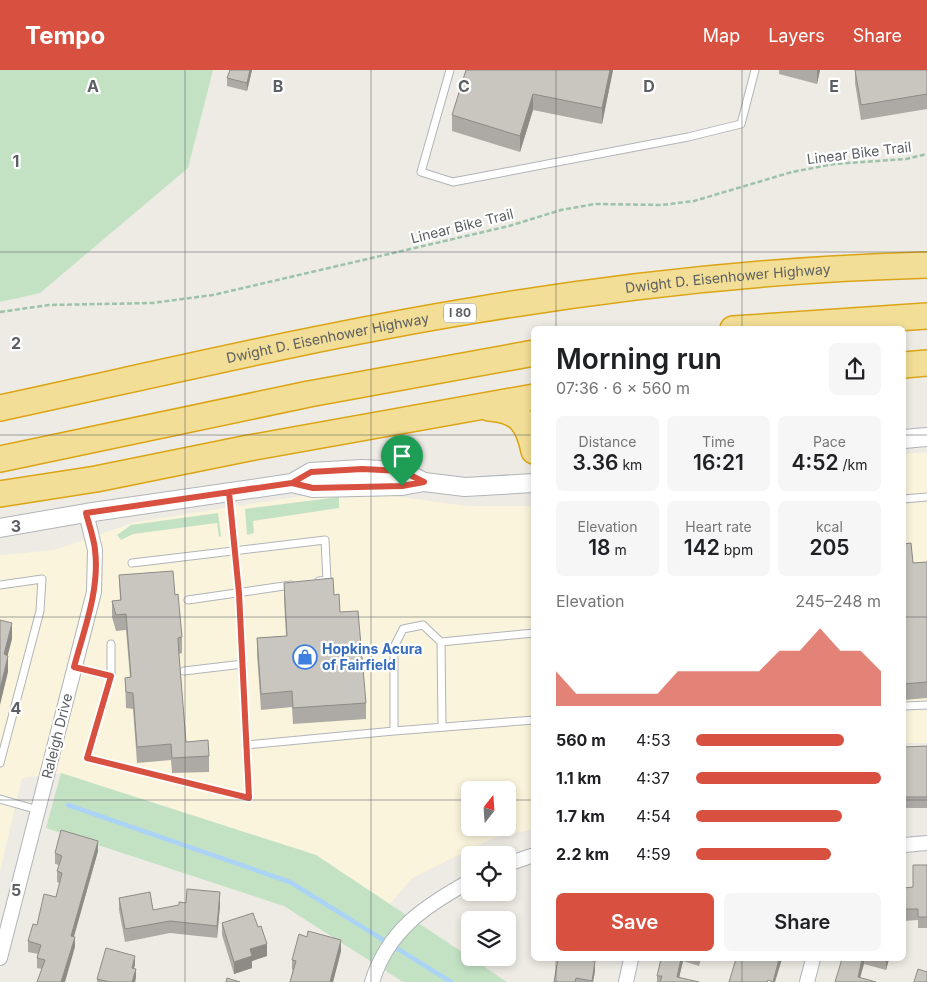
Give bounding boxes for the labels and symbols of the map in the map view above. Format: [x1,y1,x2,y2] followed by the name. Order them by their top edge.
[87,76,99,96] text: A
[273,76,283,96] text: B
[458,76,470,96] text: C
[643,76,655,96] text: D
[829,76,839,96] text: E
[806,138,912,167] street label: Linear Bike Trail
[13,151,19,171] text: 1
[409,205,515,246] street label: Linear Bike Trail
[624,260,831,296] street label: Dwight D. Eisenhower Highway
[444,304,476,322] road number: I 80
[225,309,430,366] street label: Dwight D. Eisenhower Highway
[11,333,21,353] text: 2
[381,435,423,486] pin
[11,516,21,536] text: 3
[322,640,422,673] place label: Hopkins Acura of Fairfield
[292,644,318,670] shop icon: Hopkins Acura of Fairfield
[38,691,75,780] street label: Raleigh Drive
[11,698,22,718] text: 4
[461,781,516,836] north arrow
[11,880,21,900] text: 5

